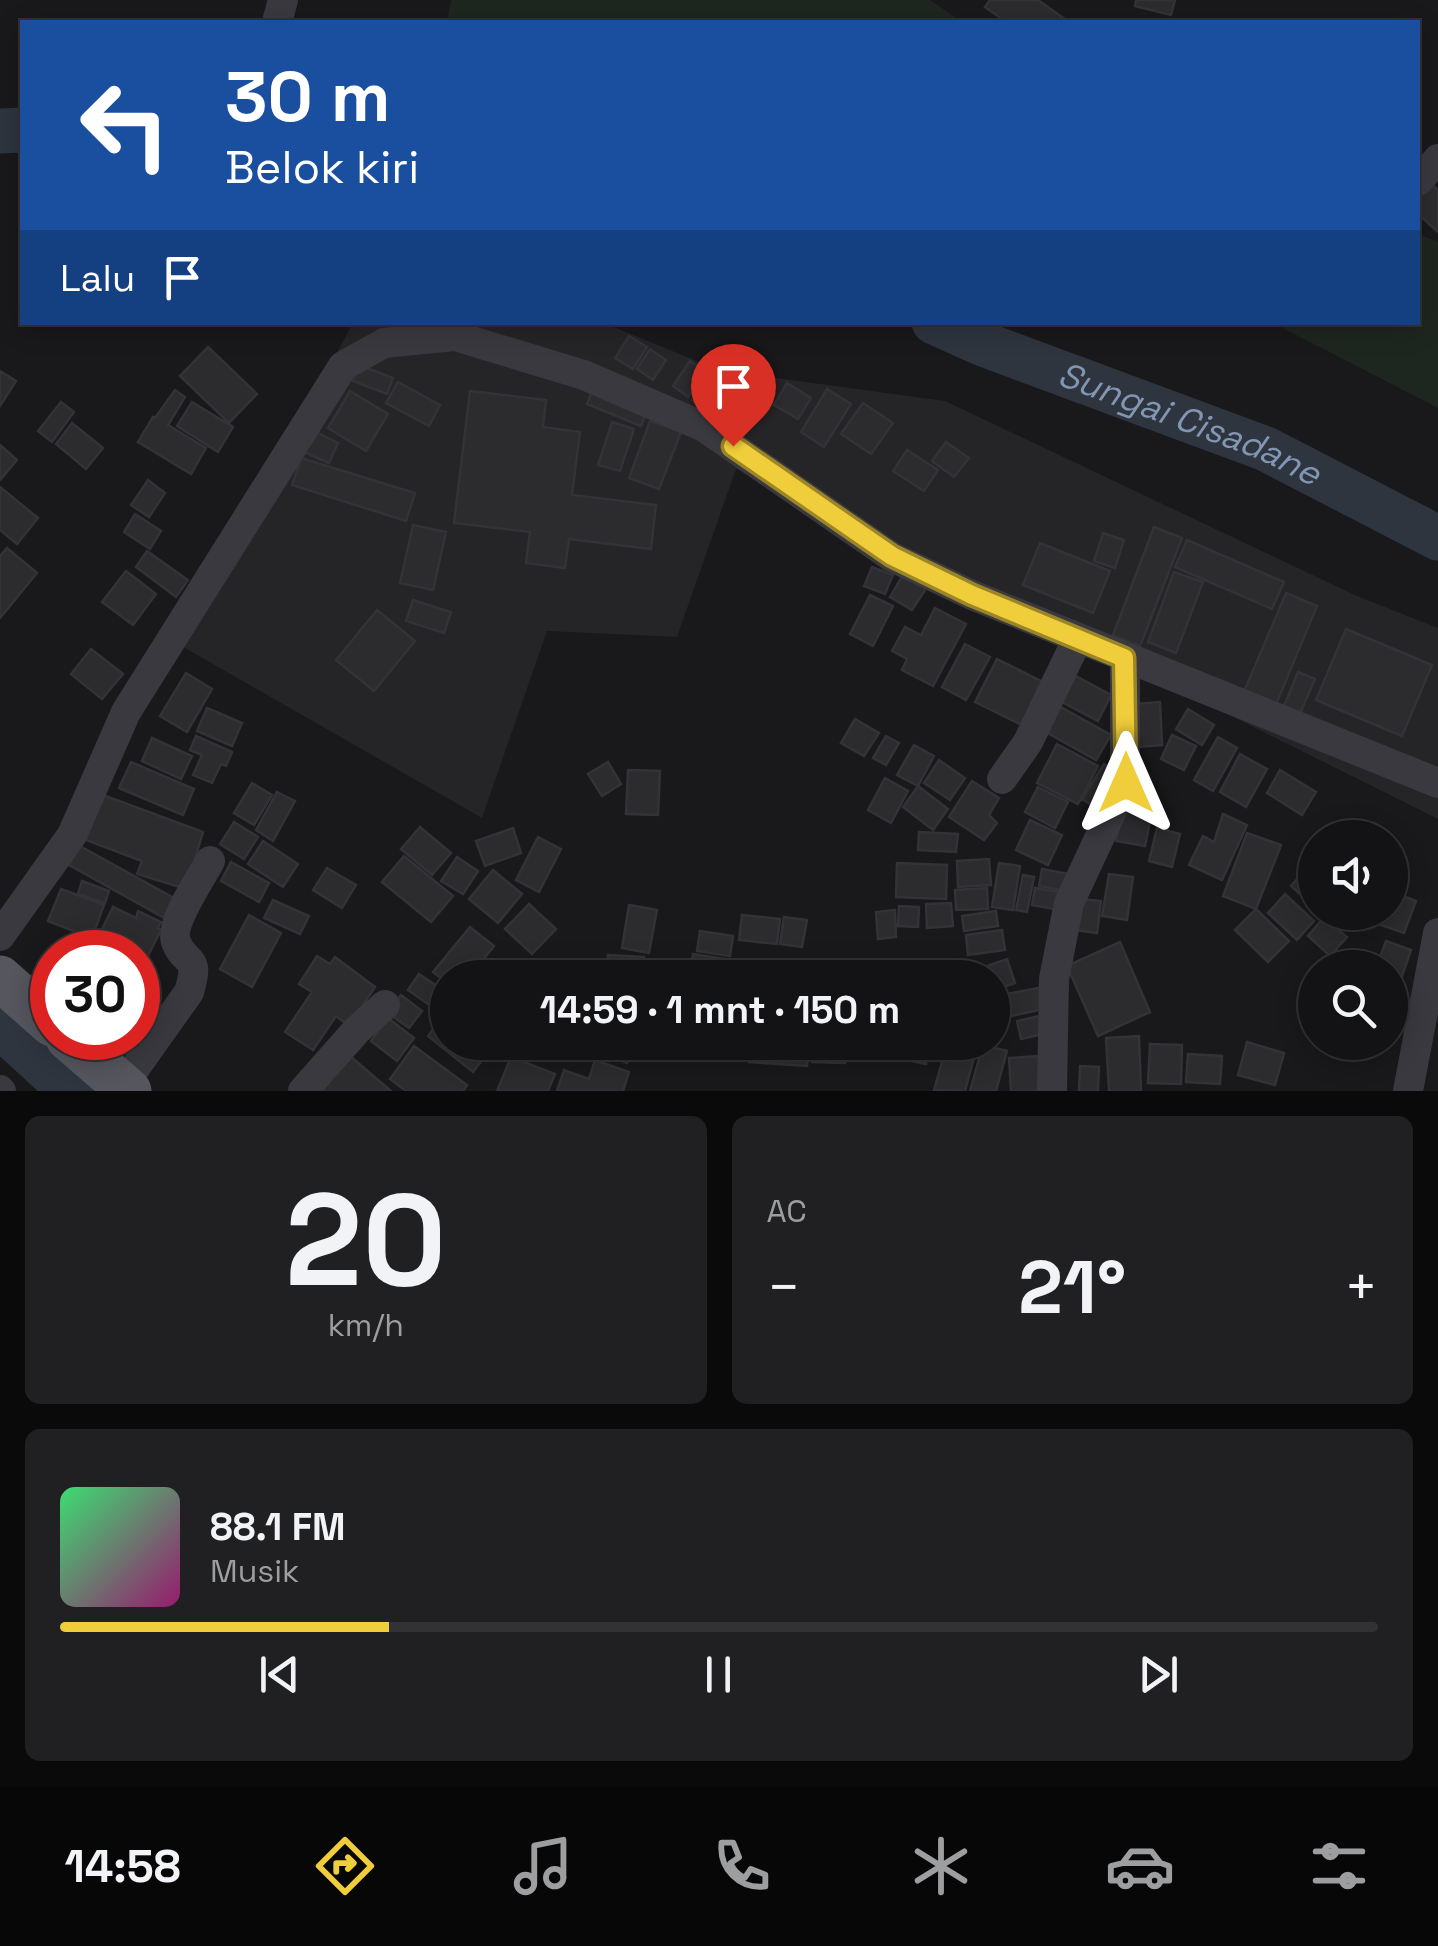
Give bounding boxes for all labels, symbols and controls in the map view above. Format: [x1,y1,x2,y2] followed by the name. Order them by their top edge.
[225,52,390,141] text: 30 m
[60,60,190,190] icon: left
[225,139,419,196] text: Belok kiri
[155,250,210,305] icon: arrive
[60,254,135,302] text: Lalu
[691,344,776,447] pin
[1052,352,1329,496] water label: Sungai Cisadane
[706,359,761,414] icon: arrive
[1074,731,1178,835] position arrow
[1298,820,1408,1060] map controls
[1298,820,1408,930] button: sound
[30,930,160,1060] speed limit sign: 30
[1298,950,1408,1060] button: search
[540,986,900,1034] text: 14:59 · 1 mnt · 150 m
[285,1157,446,1323] text: 20
[767,1191,807,1231] text: AC
[1018,1239,1126,1335] text: 21°
[767,1252,801,1322] text: −
[1344,1252,1378,1322] text: +
[328,1305,404,1345] text: km/h
[210,1503,346,1551] text: 88.1 FM
[210,1551,299,1591] text: Musik
[252,1647,307,1702] icon: previous
[691,1647,746,1702] icon: pause
[1131,1647,1186,1702] icon: next
[310,1831,380,1901] icon: directions
[508,1831,578,1901] icon: music
[707,1831,777,1901] icon: phone
[906,1831,976,1901] icon: climate
[1105,1831,1175,1901] icon: car
[1304,1831,1374,1901] icon: filters
[64,1838,181,1895] text: 14:58

